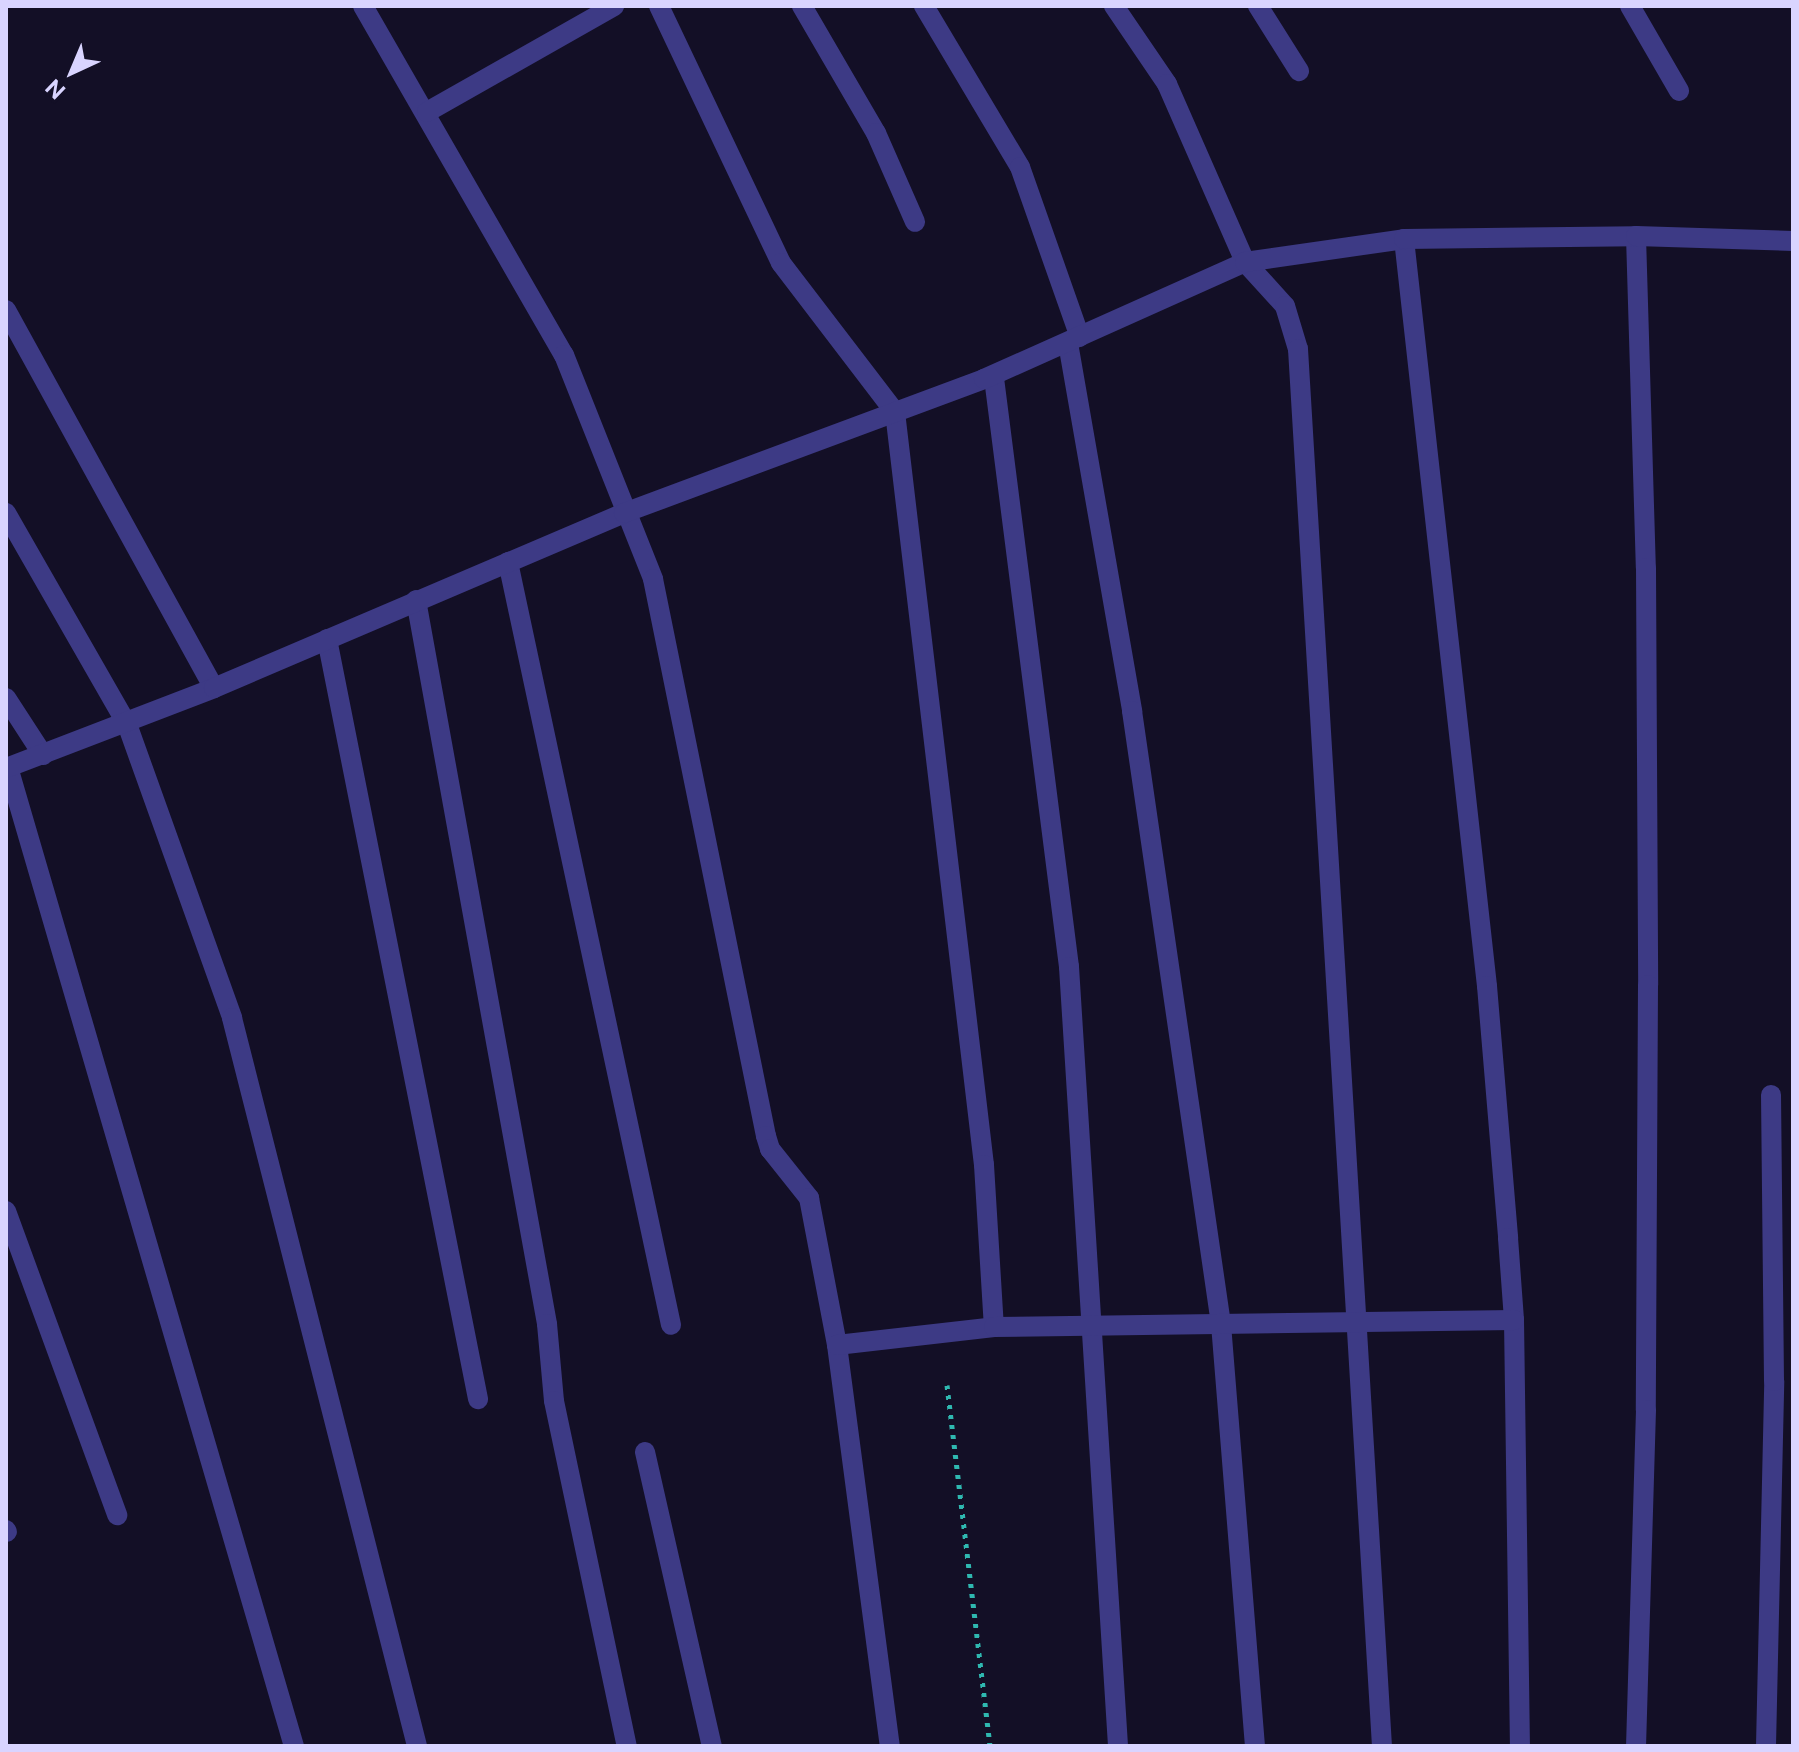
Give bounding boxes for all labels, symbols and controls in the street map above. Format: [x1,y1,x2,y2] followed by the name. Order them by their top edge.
[32,32,112,112] north arrow
[40,74,71,105] text: N

